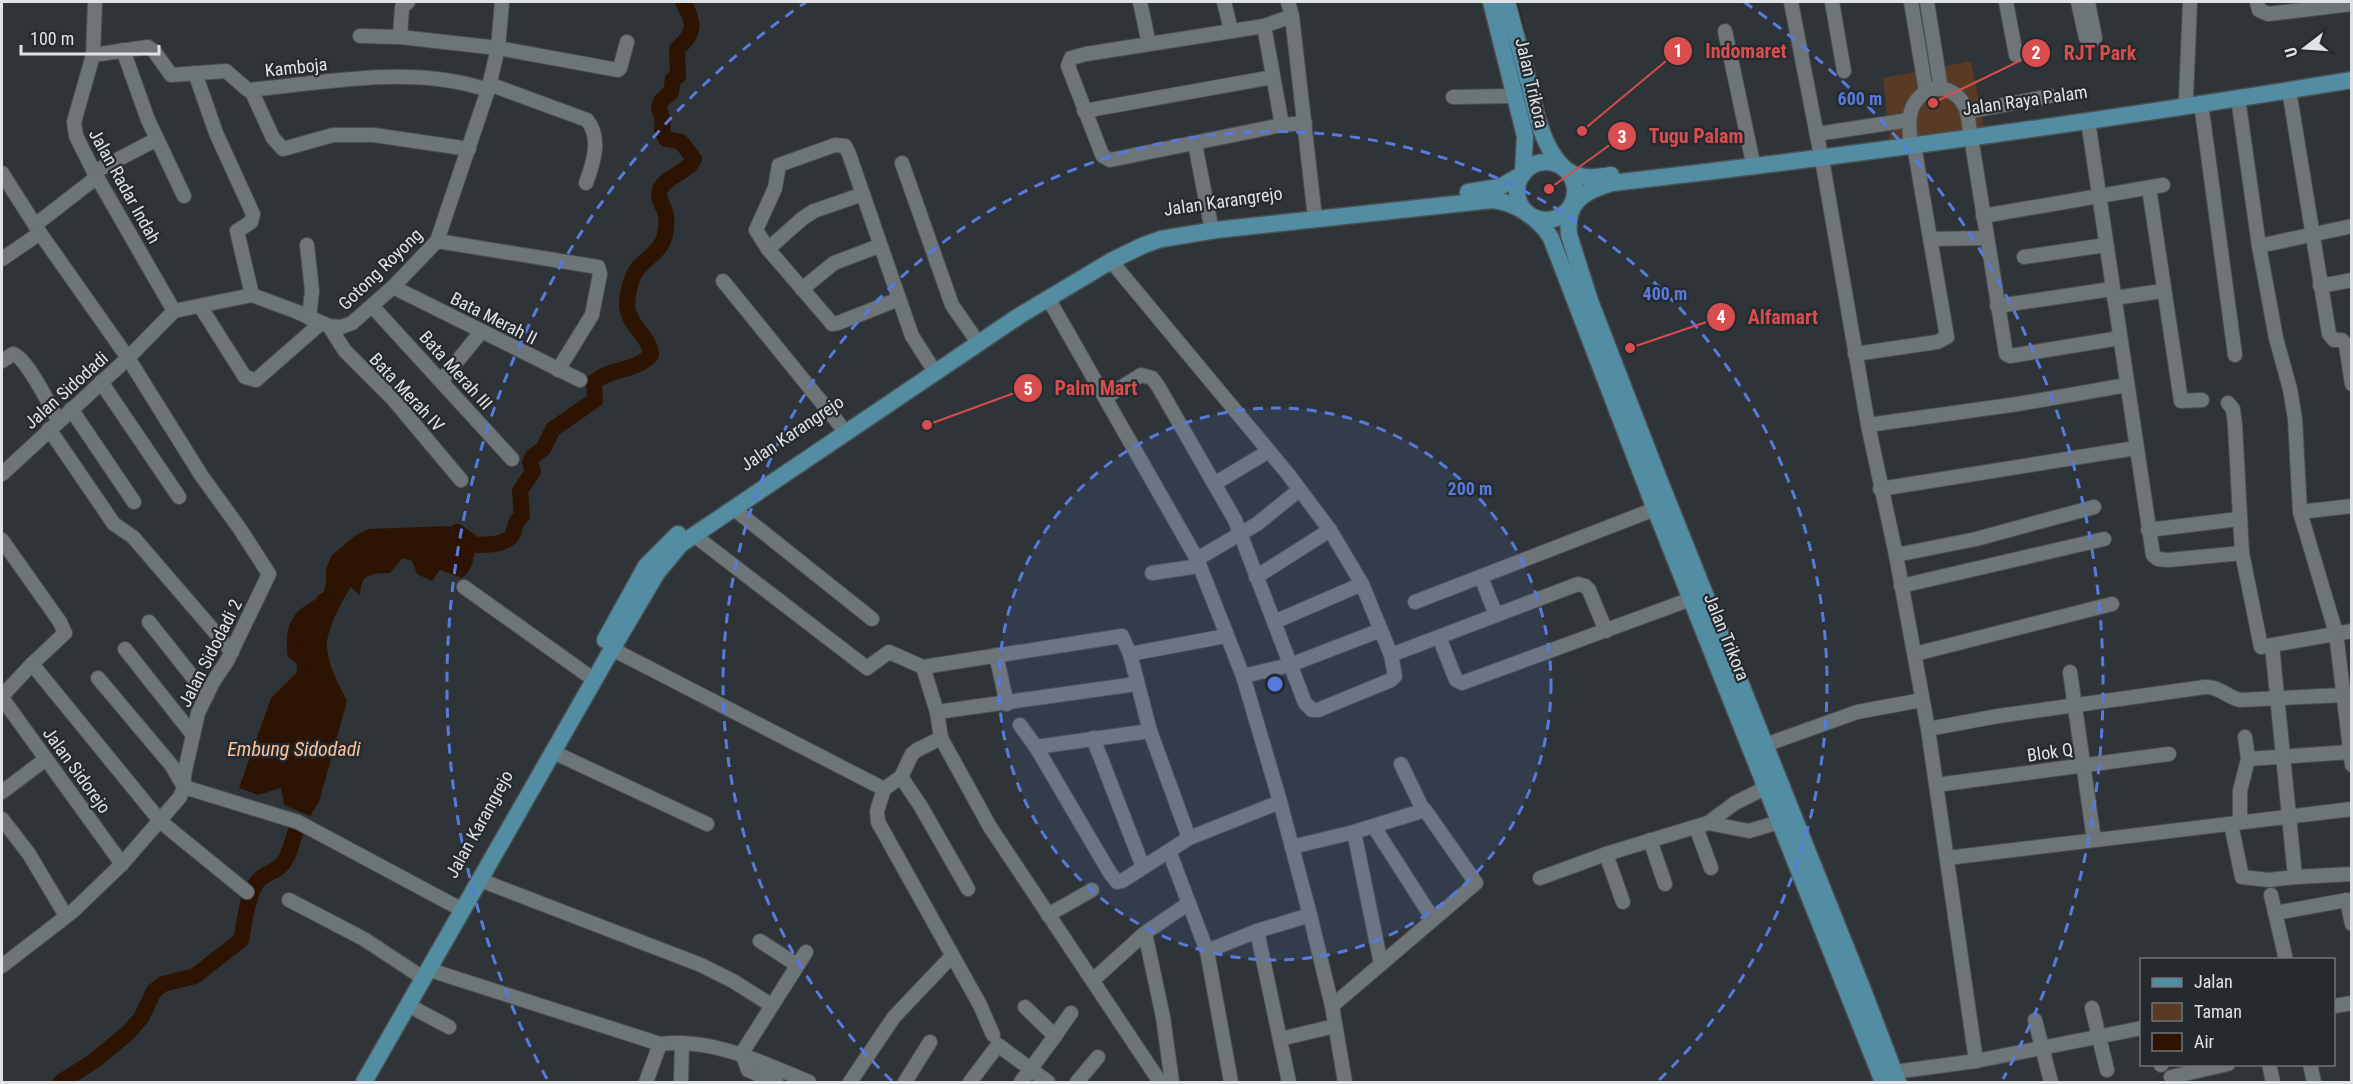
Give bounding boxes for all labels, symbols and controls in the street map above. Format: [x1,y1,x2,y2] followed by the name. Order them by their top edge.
[21,18,159,56] scale bar
[2275,18,2335,78] north arrow
[30,28,74,49] text: 100 m
[1663,32,1799,70] callout: Indomaret
[2021,34,2149,72] callout: RJT Park
[1511,36,1553,130] street label: Jalan Trikora
[1705,39,1787,63] text: Indomaret
[1673,40,1683,61] text: 1
[2064,41,2137,65] text: RJT Park
[2031,42,2041,63] text: 2
[2281,45,2302,59] text: U
[264,53,328,81] street label: Kamboja
[1961,81,2089,119] street label: Jalan Raya Palam
[1838,88,1882,109] text: 600 m
[1607,117,1755,155] callout: Tugu Palam
[1649,124,1743,148] text: Tugu Palam
[85,125,165,247] street label: Jalan Radar Indah
[1617,126,1627,147] text: 3
[1162,182,1284,220] street label: Jalan Karangrejo
[334,224,426,314] street label: Gotong Royong
[1643,283,1687,304] text: 400 m
[447,287,541,349] street label: Bata Merah II
[1706,298,1830,336] callout: Alfamart
[1748,305,1818,329] text: Alfamart
[1716,306,1726,327] text: 4
[415,326,497,414] street label: Bata Merah III
[20,347,112,433] street label: Jalan Sidodadi
[365,348,449,436] street label: Bata Merah IV
[1013,369,1150,407] callout: Palm Mart
[1055,376,1138,400] text: Palm Mart
[1023,378,1033,399] text: 5
[737,391,847,475] street label: Jalan Karangrejo
[1448,478,1492,499] text: 200 m
[1700,591,1754,683] street label: Jalan Trikora
[174,596,246,710] street label: Jalan Sidodadi 2
[1265,674,1285,694] centre of rings
[39,723,115,817] street label: Jalan Sidorejo
[227,737,361,761] water label: Embung Sidodadi
[2026,738,2074,766] street label: Blok Q
[441,767,517,881] street label: Jalan Karangrejo
[2140,958,2335,1066] legend
[2194,971,2233,992] text: Jalan
[2194,1001,2242,1022] text: Taman
[2194,1031,2215,1052] text: Air

